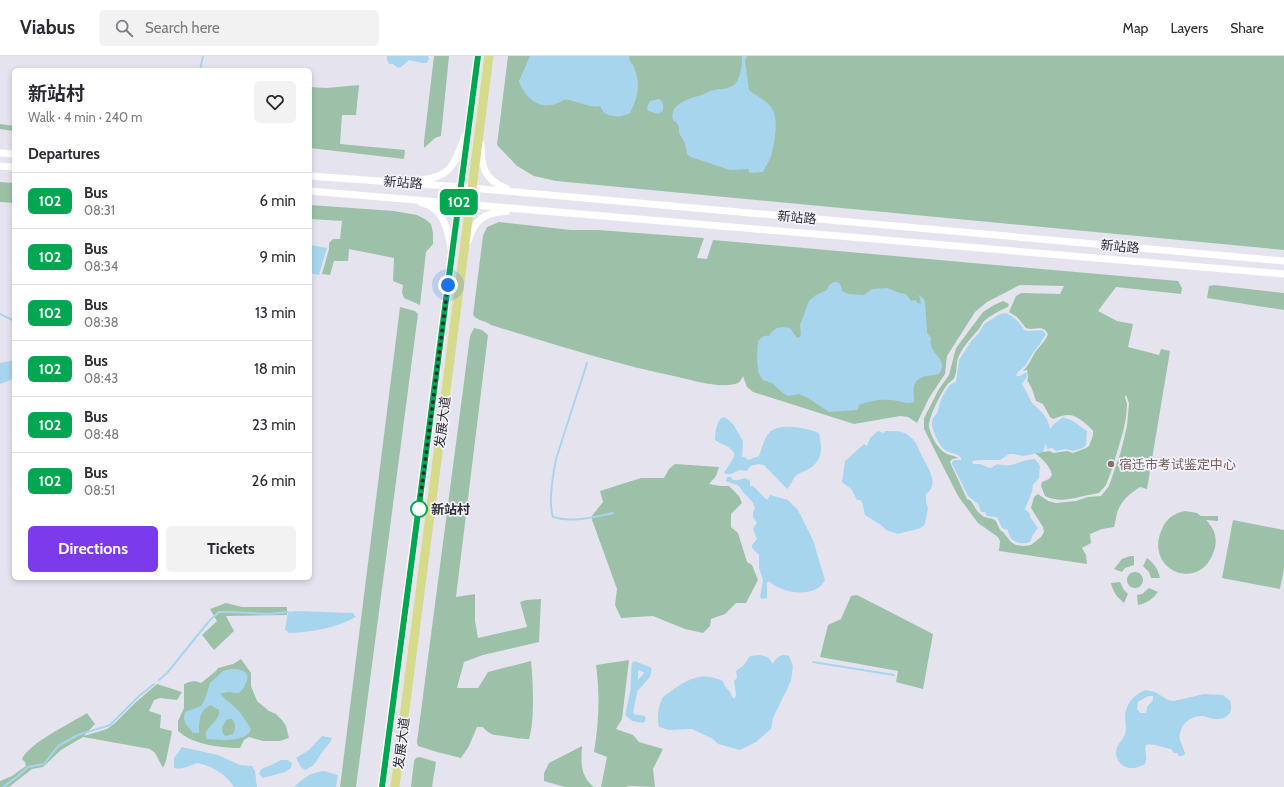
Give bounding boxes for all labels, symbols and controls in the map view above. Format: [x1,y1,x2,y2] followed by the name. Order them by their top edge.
[99,10,379,46] search box
[20,16,75,39] text: Viabus
[113,17,135,39] icon: search
[145,19,220,37] text: Search here
[1123,19,1148,37] text: Map
[1170,19,1208,37] text: Layers
[1230,19,1264,37] text: Share
[254,81,296,123] button: heart
[28,82,85,105] text: 新站村
[28,109,142,125] text: Walk · 4 min · 240 m
[28,145,100,163] text: Departures
[383,173,423,191] street label: 新站路
[84,184,108,202] text: Bus
[436,189,482,215] line badge: 102
[39,192,61,210] text: 102
[259,192,296,210] text: 6 min
[448,193,470,211] text: 102
[84,202,115,218] text: 08:31
[777,207,817,227] street label: 新站路
[1100,236,1140,256] street label: 新站路
[84,240,108,258] text: Bus
[39,248,61,266] text: 102
[259,248,296,266] text: 9 min
[84,258,118,274] text: 08:34
[438,275,458,295] your location
[84,296,108,314] text: Bus
[39,304,61,322] text: 102
[255,304,296,322] text: 13 min
[84,314,119,330] text: 08:38
[84,352,108,370] text: Bus
[39,360,61,378] text: 102
[254,360,296,378] text: 18 min
[84,370,118,386] text: 08:43
[431,395,453,449] street label: 发展大道
[84,408,108,426] text: Bus
[39,416,61,434] text: 102
[252,416,296,434] text: 23 min
[84,426,119,442] text: 08:48
[1119,456,1236,472] place label: 宿迁市考试鉴定中心
[1106,459,1116,469] marker: 宿迁市考试鉴定中心
[84,464,108,482] text: Bus
[39,472,61,490] text: 102
[252,472,296,490] text: 26 min
[84,482,115,498] text: 08:51
[410,500,428,518] marker: 新站村
[431,501,470,517] place label: 新站村
[28,526,158,572] button: Directions
[166,526,296,572] button: Tickets
[390,716,412,770] street label: 发展大道

